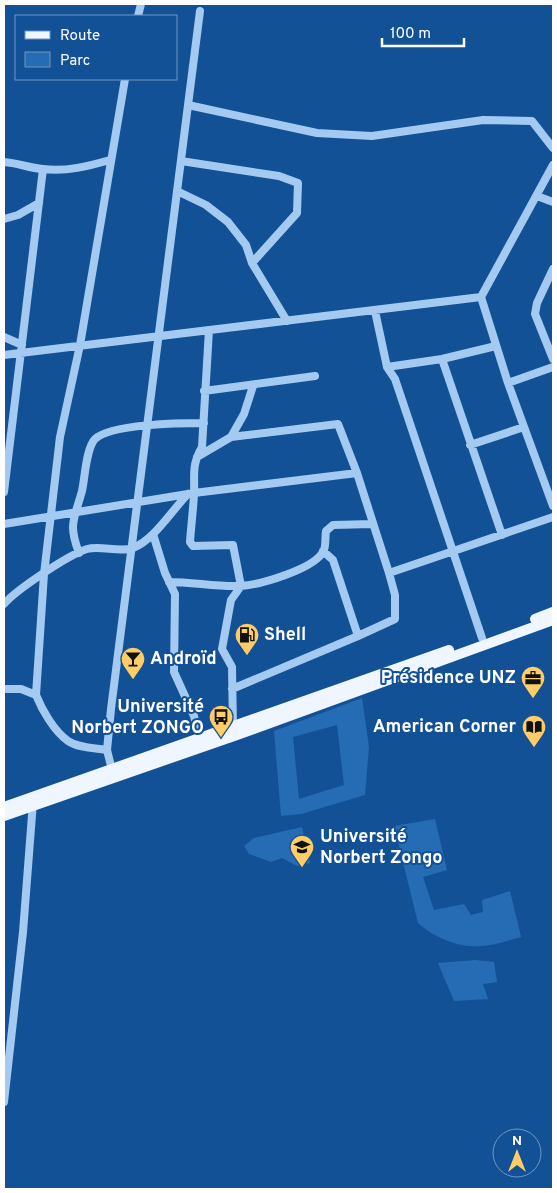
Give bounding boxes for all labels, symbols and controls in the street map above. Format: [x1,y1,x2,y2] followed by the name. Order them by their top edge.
[15,15,178,80] legend
[382,15,464,47] scale bar
[390,25,431,44] text: 100 m
[60,27,100,46] text: Route
[60,52,90,71] text: Parc
[234,622,260,656] fuel station icon: Shell
[264,624,306,647] place label: Shell
[120,646,146,680] bar icon: Androïd
[150,648,217,671] place label: Androïd
[520,665,546,699] office icon: Présidence UNZ
[381,667,516,690] place label: Présidence UNZ
[71,696,204,740] place label: Université Norbert ZONGO
[208,704,234,738] bus stop icon: Université Norbert ZONGO
[521,714,547,748] library icon: American Corner
[373,716,516,739] place label: American Corner
[320,826,442,870] place label: Université Norbert Zongo
[289,834,315,868] school or university icon: Université Norbert Zongo
[492,1128,542,1178] north arrow
[512,1133,522,1150] text: N

